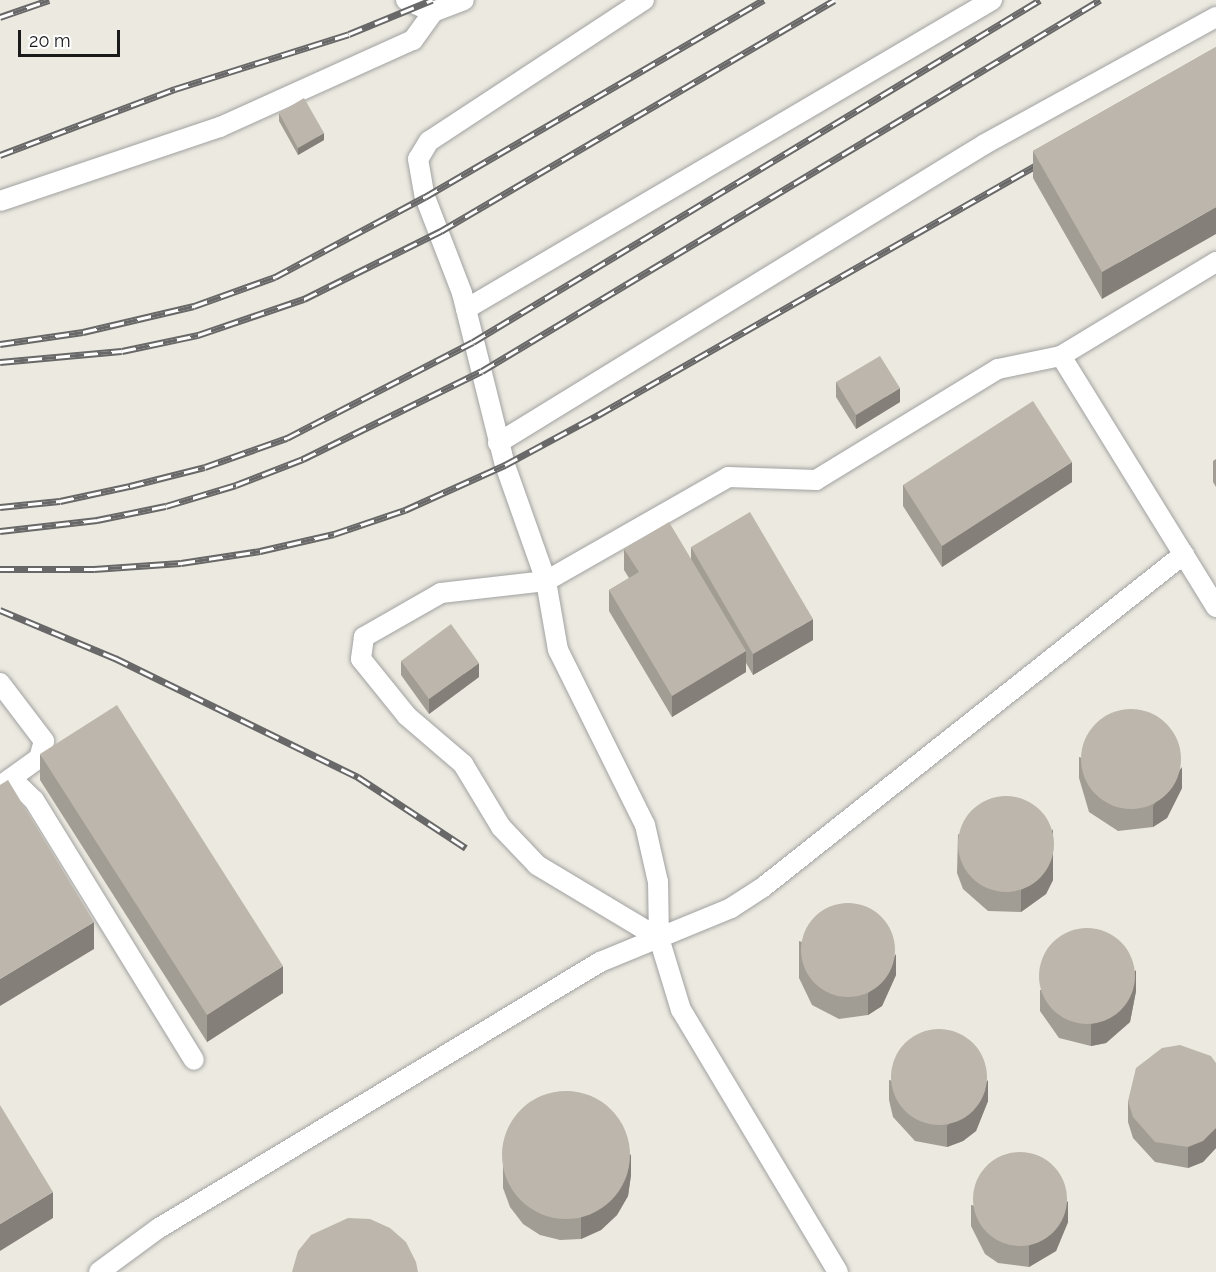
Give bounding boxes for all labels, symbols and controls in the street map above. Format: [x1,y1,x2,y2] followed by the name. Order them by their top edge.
[21,18,123,56] scale bar
[29,30,71,51] text: 20 m

